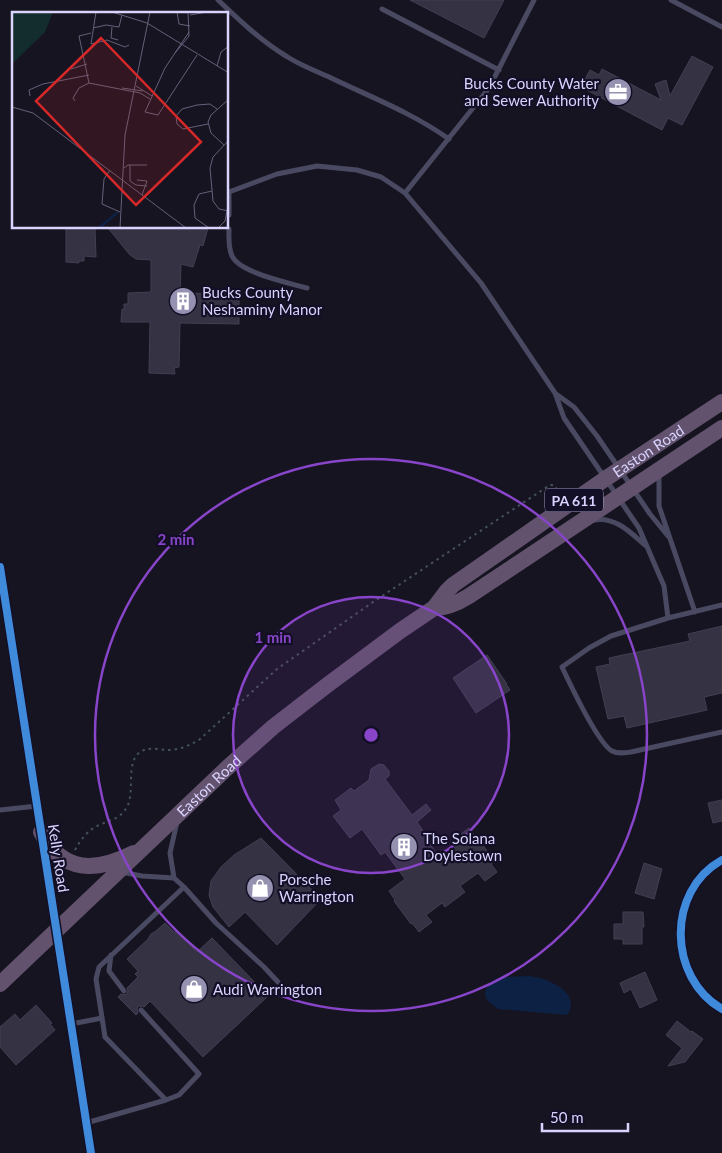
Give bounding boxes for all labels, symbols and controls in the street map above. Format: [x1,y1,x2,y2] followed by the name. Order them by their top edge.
[12,12,229,229] inset map
[464,74,600,109] place label: Bucks County Water and Sewer Authority
[603,77,633,107] office icon: Bucks County Water and Sewer Authority
[202,283,323,318] place label: Bucks County Neshaminy Manor
[168,286,198,316] building icon: Bucks County Neshaminy Manor
[609,421,687,481] street label: Easton Road
[545,488,603,512] road number: PA 611
[157,530,195,548] text: 2 min
[254,628,292,646] text: 1 min
[362,726,380,744] centre of rings
[173,751,245,820] street label: Easton Road
[45,823,73,893] street label: Kelly Road
[423,829,502,864] place label: The Solana Doylestown
[389,832,419,862] building icon: The Solana Doylestown
[279,870,354,905] place label: Porsche Warrington
[245,873,275,903] shop icon: Porsche Warrington
[179,974,209,1004] shop icon: Audi Warrington
[213,980,322,998] place label: Audi Warrington
[542,1100,628,1132] scale bar
[550,1108,584,1126] text: 50 m

